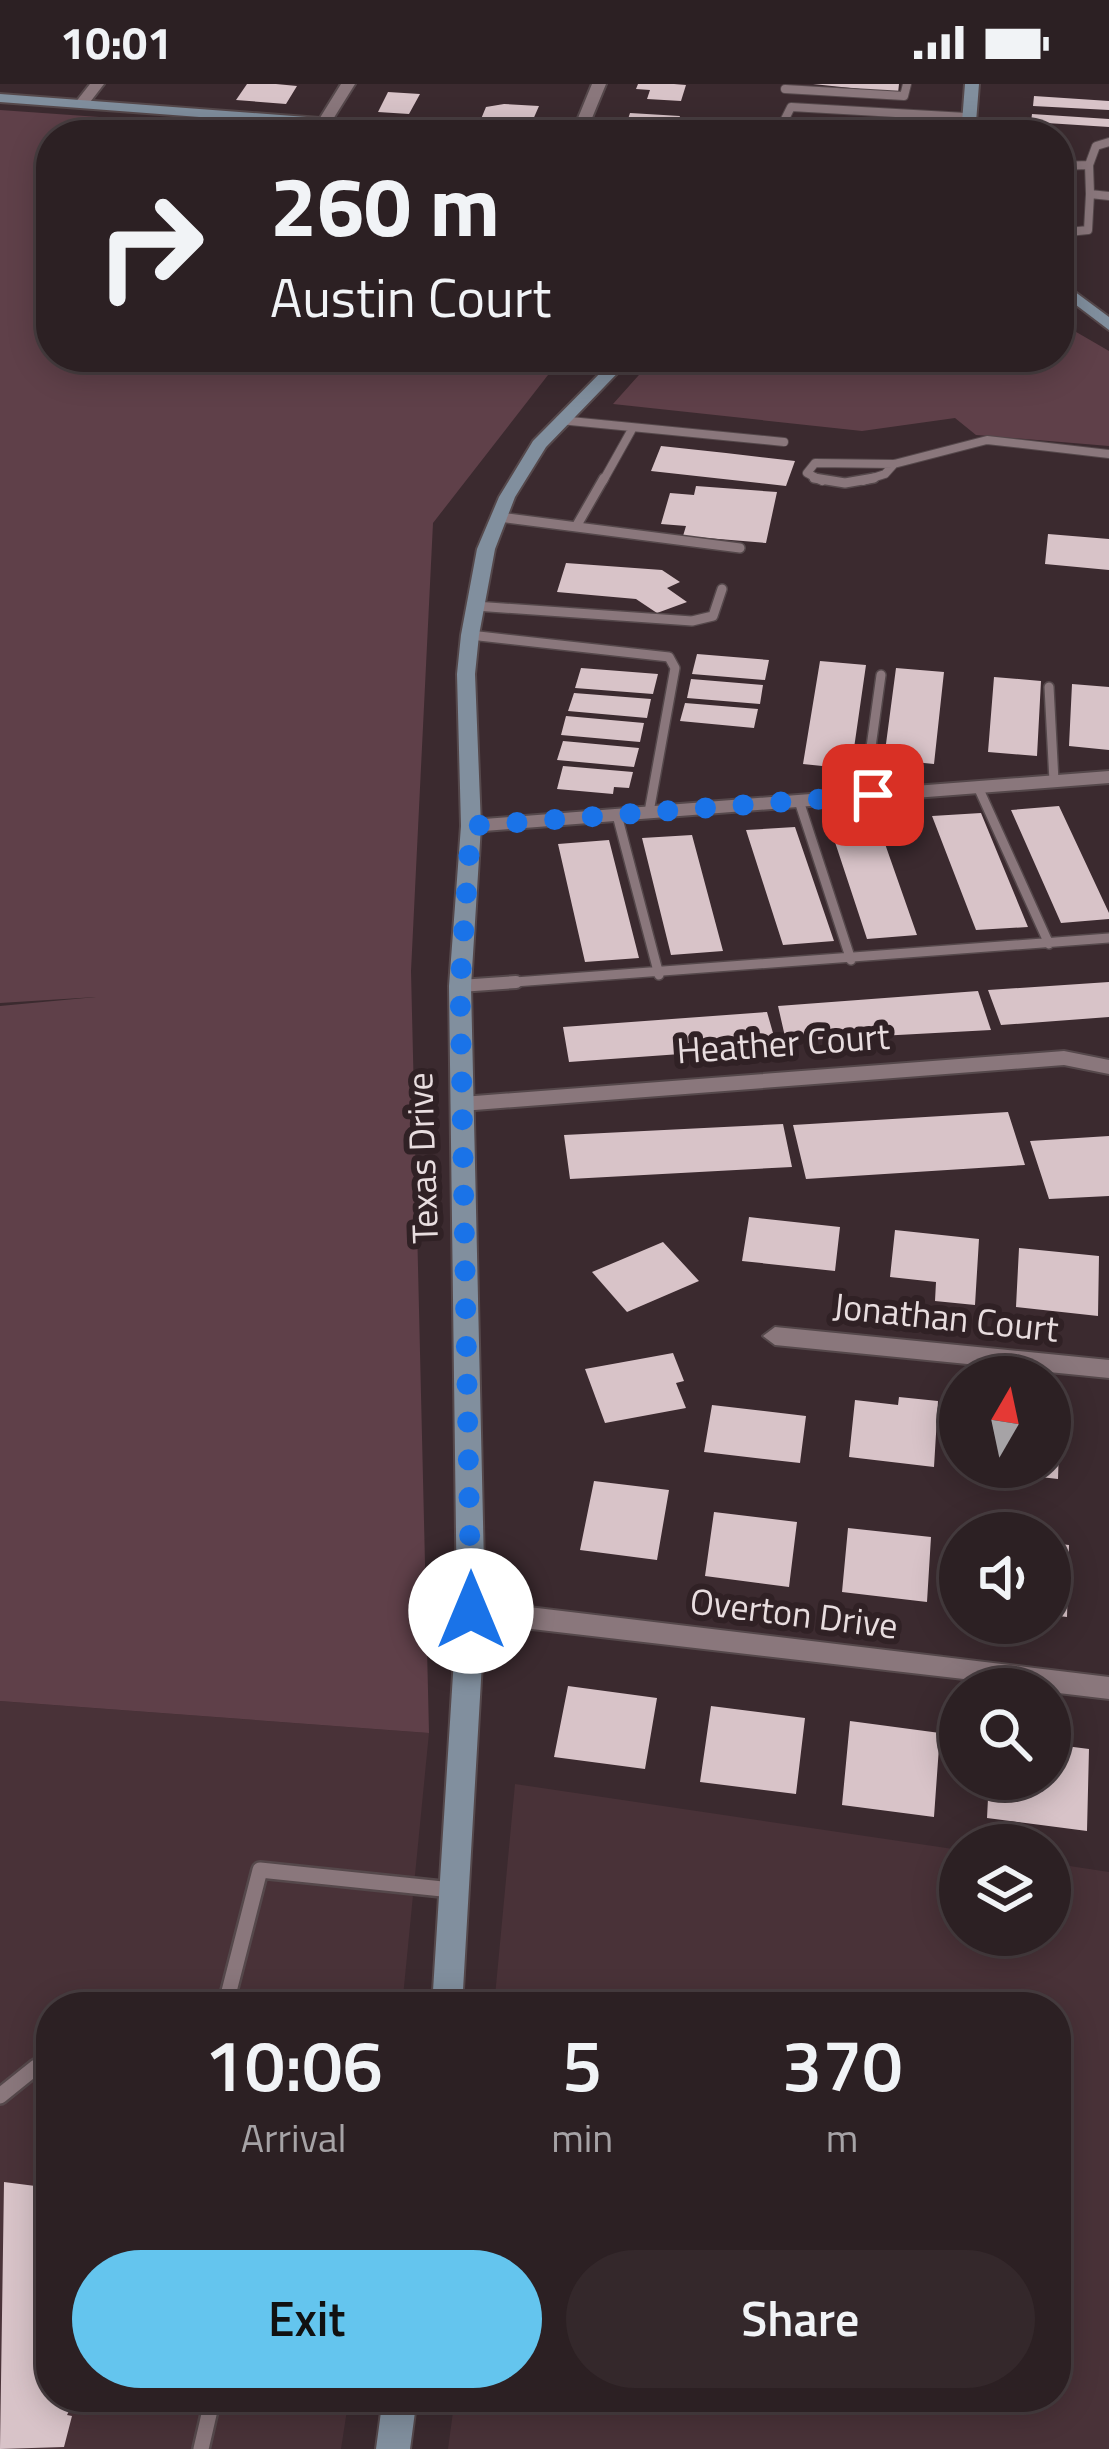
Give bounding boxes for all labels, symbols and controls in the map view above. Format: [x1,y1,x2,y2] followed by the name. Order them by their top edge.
[60,8,172,76] text: 10:01
[270,141,500,269] text: 260 m
[72,168,228,324] icon: right
[270,256,551,338] text: Austin Court
[822,744,924,846] pin
[840,762,906,828] icon: arrive
[675,1008,892,1077] street label: Heather Court
[391,1071,452,1245] street label: Texas Drive
[831,1277,1062,1356] street label: Jonathan Court
[939,1356,1071,1488] north arrow
[939,1356,1071,1956] map controls
[939,1512,1071,1644] button: sound
[408,1548,534,1674] position arrow
[687,1572,901,1653] street label: Overton Drive
[939,1668,1071,1800] button: search
[939,1824,1071,1956] button: layers
[204,2009,383,2119] text: 10:06
[562,2009,602,2119] text: 5
[782,2009,903,2119] text: 370
[241,2108,347,2167] text: Arrival
[551,2108,613,2167] text: min
[826,2108,858,2167] text: m
[72,2250,542,2388] button: Exit
[566,2250,1035,2388] button: Share

